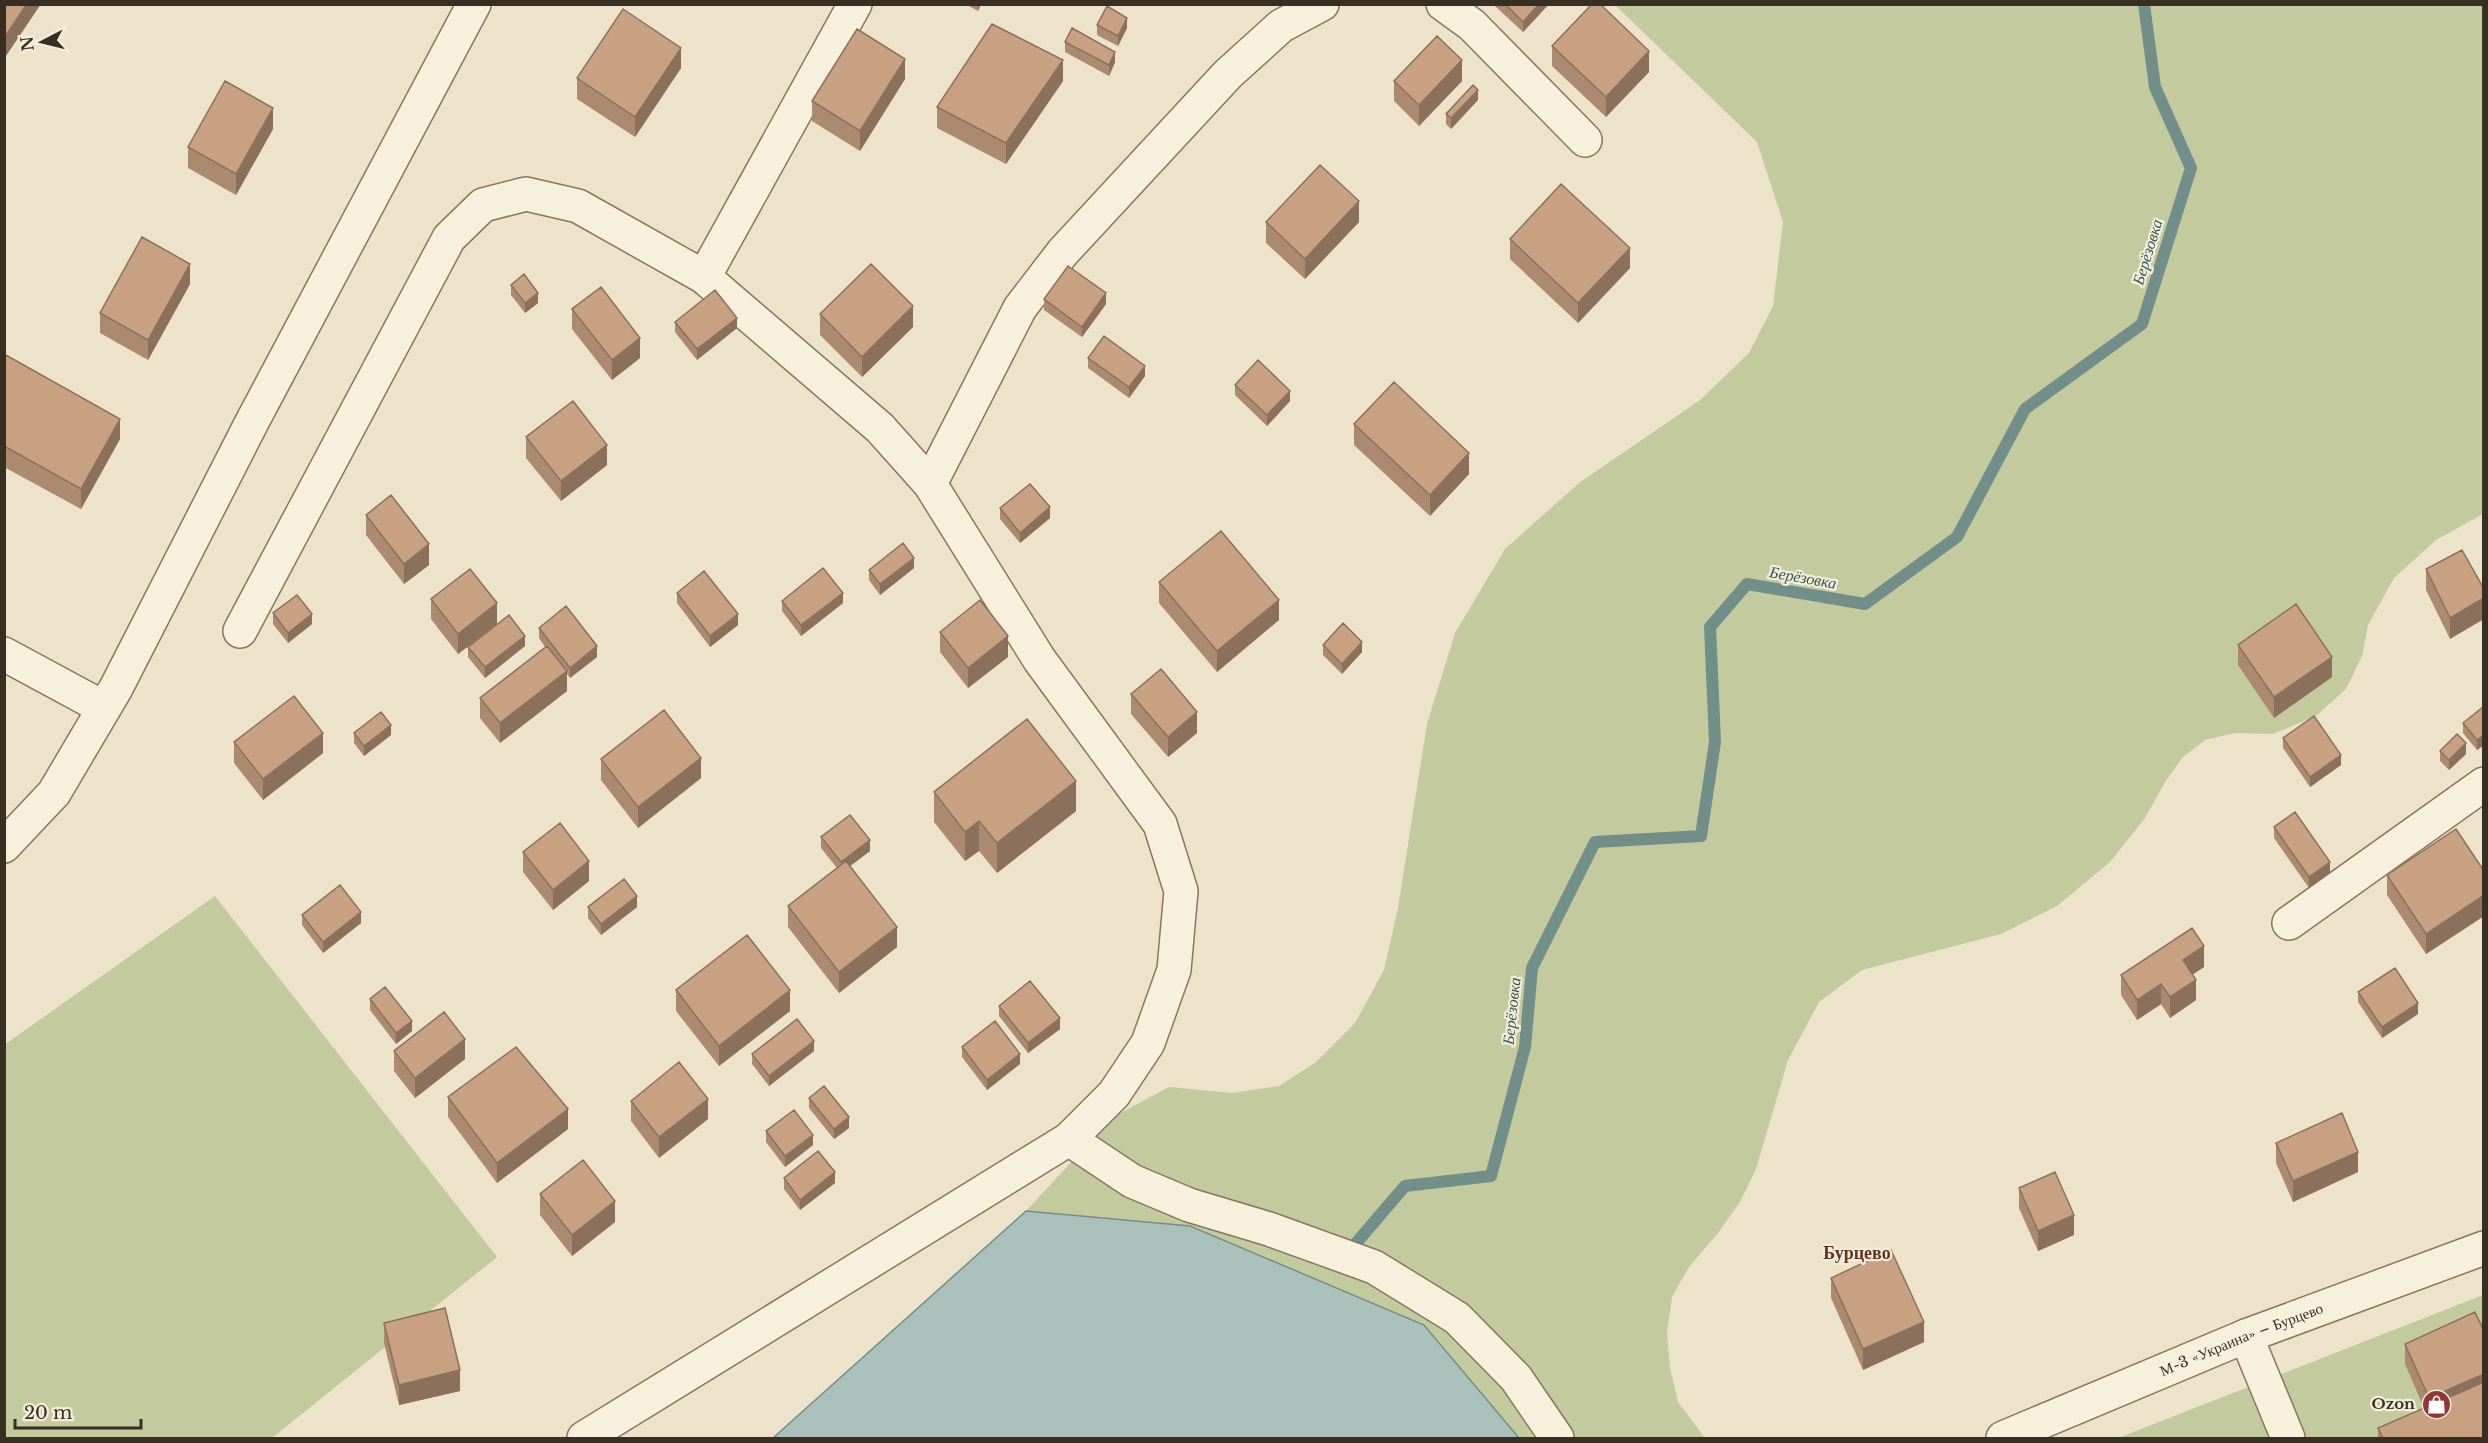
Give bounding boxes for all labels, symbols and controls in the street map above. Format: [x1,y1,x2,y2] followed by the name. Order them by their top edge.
[12,12,72,72] north arrow
[16,35,38,53] text: N
[2127,217,2166,288] water label: Берёзовка
[1767,561,1838,593] water label: Берёзовка
[1497,976,1524,1047] water label: Берёзовка
[1823,1242,1891,1264] district label: Бурцево
[2157,1298,2326,1380] street label: М-3 «Украина» – Бурцево
[2420,1388,2452,1420] shop icon: Ozon
[15,1392,141,1430] scale bar
[2372,1394,2415,1413] place label: Ozon
[24,1402,72,1424] text: 20 m

